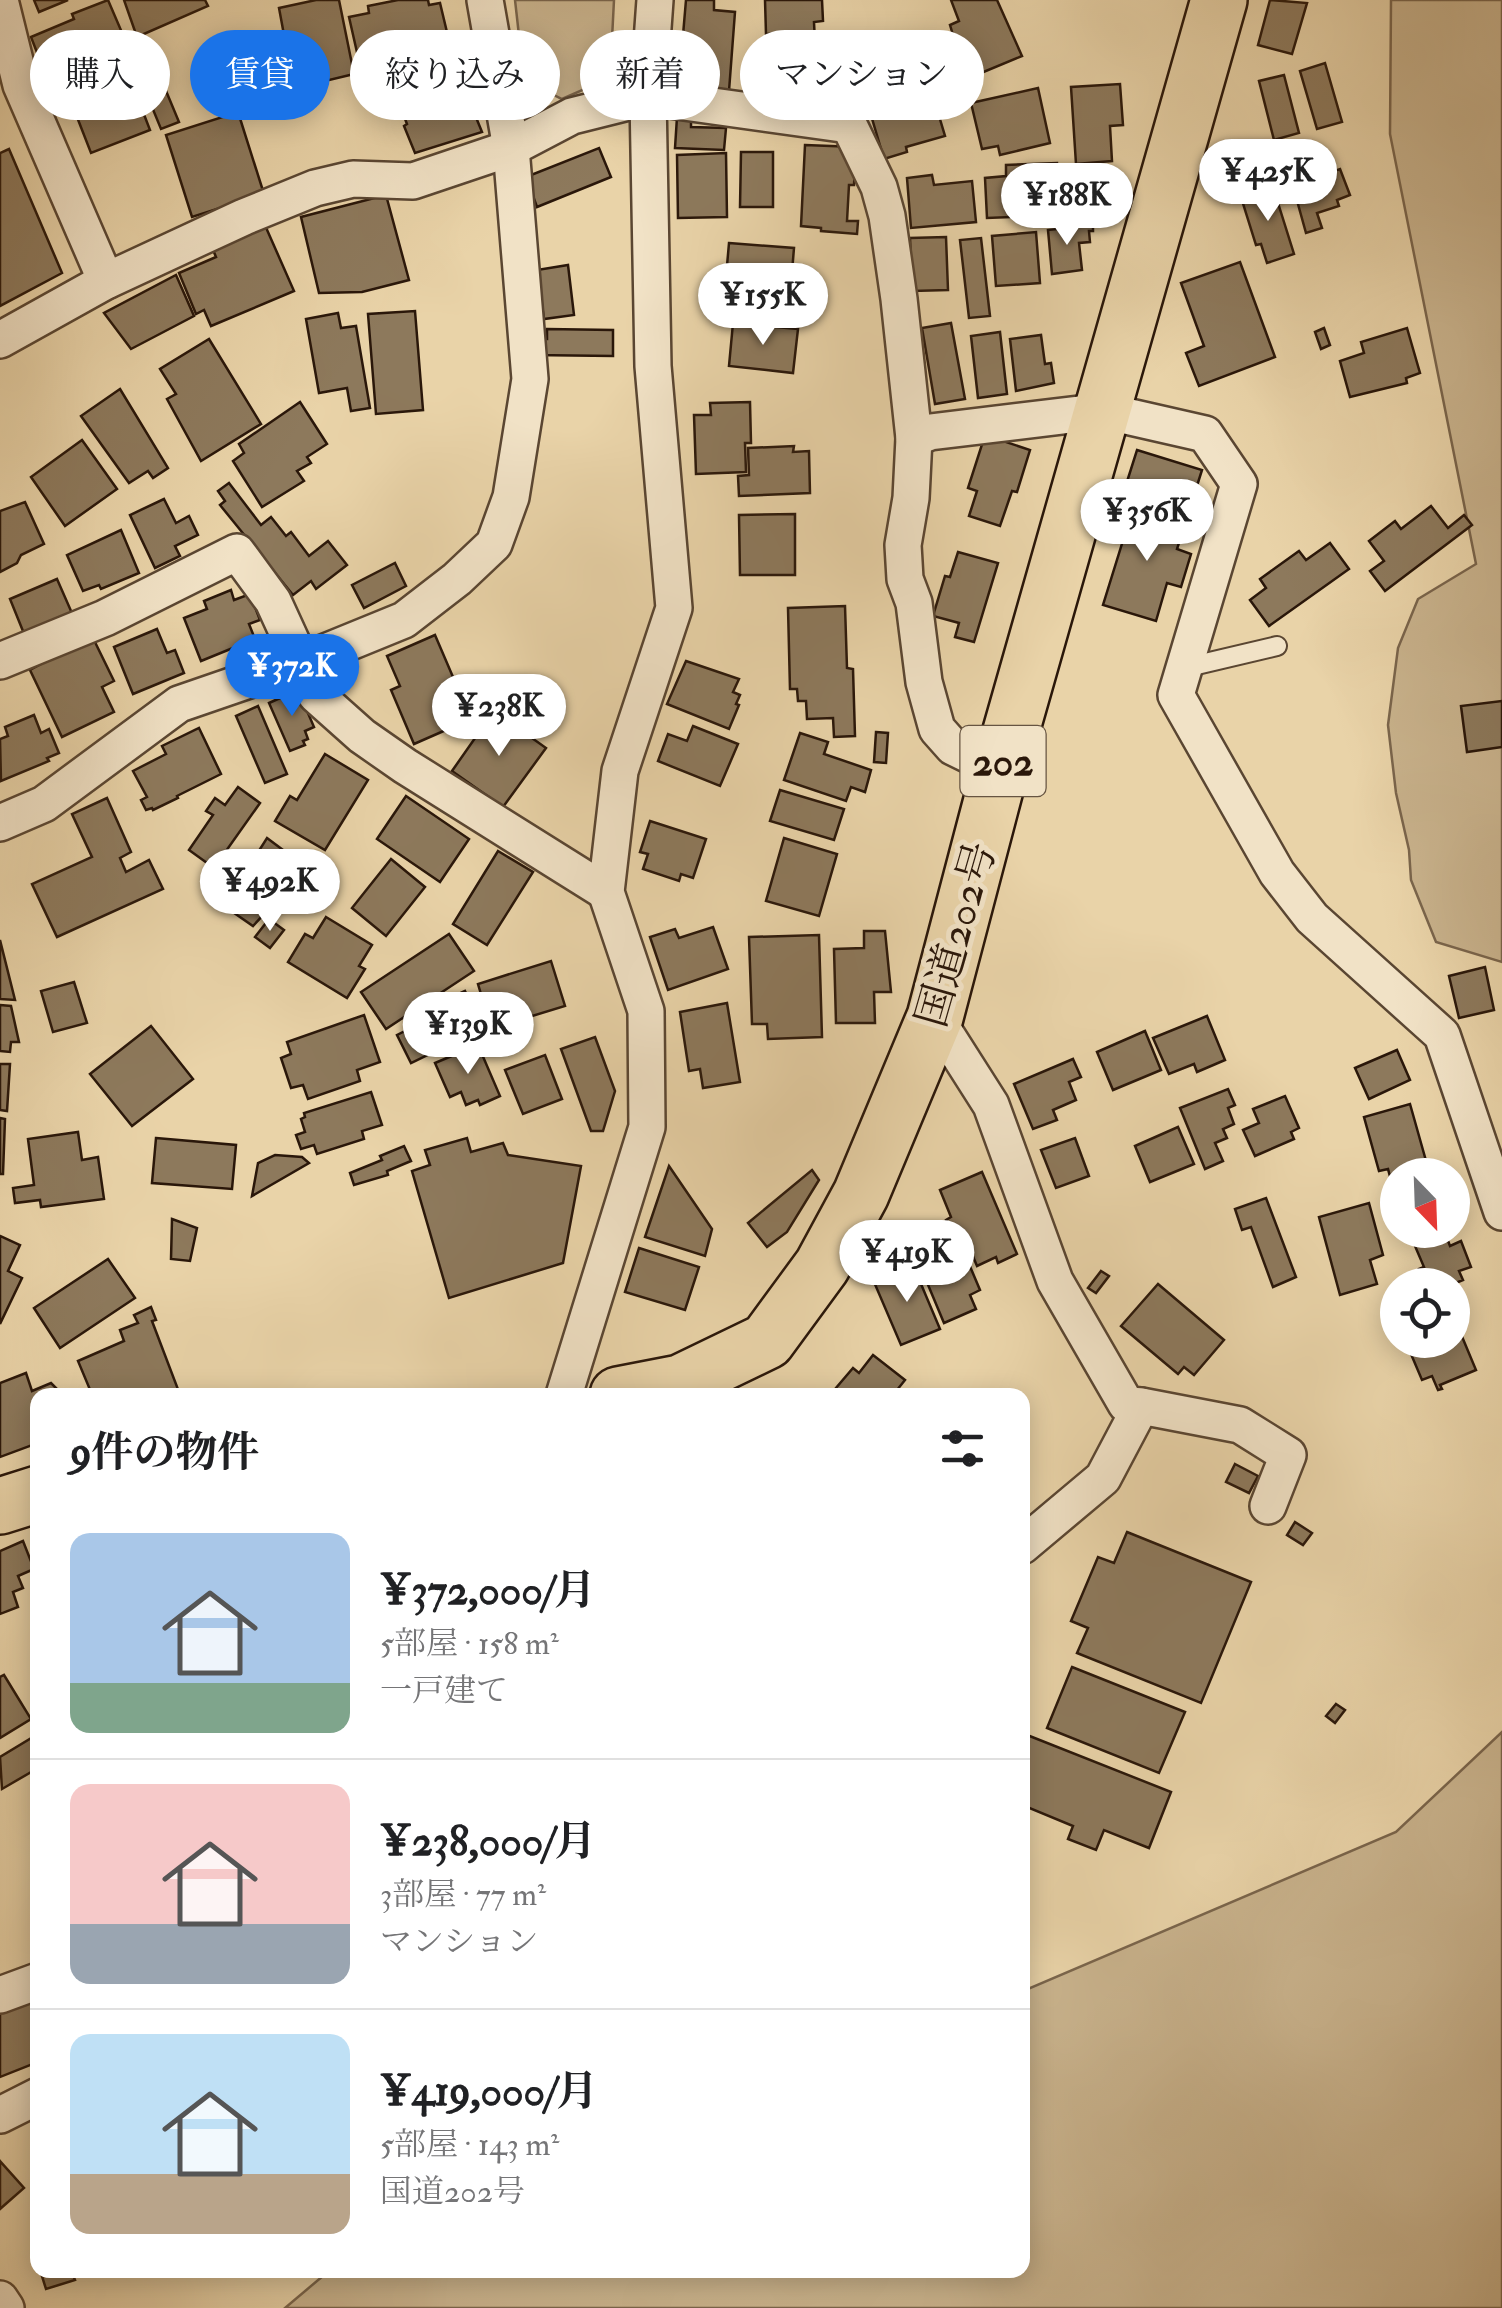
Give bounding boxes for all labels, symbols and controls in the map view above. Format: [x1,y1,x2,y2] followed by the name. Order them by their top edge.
[30,30,170,120] chip: 購入
[190,30,330,120] chip: 賃貸
[350,30,560,120] chip: 絞り込み
[580,30,720,120] chip: 新着
[740,30,984,120] chip: マンション
[1198,139,1338,224] pin: ¥425K
[1221,151,1315,191] text: ¥425K
[997,163,1137,248] pin: ¥188K
[1023,175,1111,215] text: ¥188K
[693,263,833,348] pin: ¥155K
[720,275,806,315] text: ¥155K
[1077,479,1217,564] pin: ¥356K
[1103,491,1191,531] text: ¥356K
[222,634,362,719] pin: ¥372K
[247,646,337,686] text: ¥372K
[429,674,569,759] pin: ¥238K
[454,686,544,726] text: ¥238K
[960,726,1046,796] road number: 202
[906,836,1008,1033] street label: 国道202号
[200,849,340,934] pin: ¥492K
[222,861,318,901] text: ¥492K
[398,992,538,1077] pin: ¥139K
[425,1004,511,1044] text: ¥139K
[1380,1158,1470,1248] north arrow
[1380,1158,1470,1358] map controls
[837,1220,977,1305] pin: ¥419K
[861,1232,953,1272] text: ¥419K
[1380,1268,1470,1358] button: locate
[935,1421,990,1476] icon: filters
[70,1427,260,1479] text: 9件の物件
[380,1565,596,1617] text: ¥372,000/月
[150,1573,270,1693] icon: home
[380,1624,559,1664] text: 5部屋 · 158 m²
[380,1671,508,1711] text: 一戸建て
[380,1816,596,1868] text: ¥238,000/月
[150,1824,270,1944] icon: home
[380,1875,546,1915] text: 3部屋 · 77 m²
[380,1922,539,1962] text: マンション
[380,2066,598,2118] text: ¥419,000/月
[150,2074,270,2194] icon: home
[380,2125,559,2165] text: 5部屋 · 143 m²
[380,2172,525,2212] text: 国道202号

